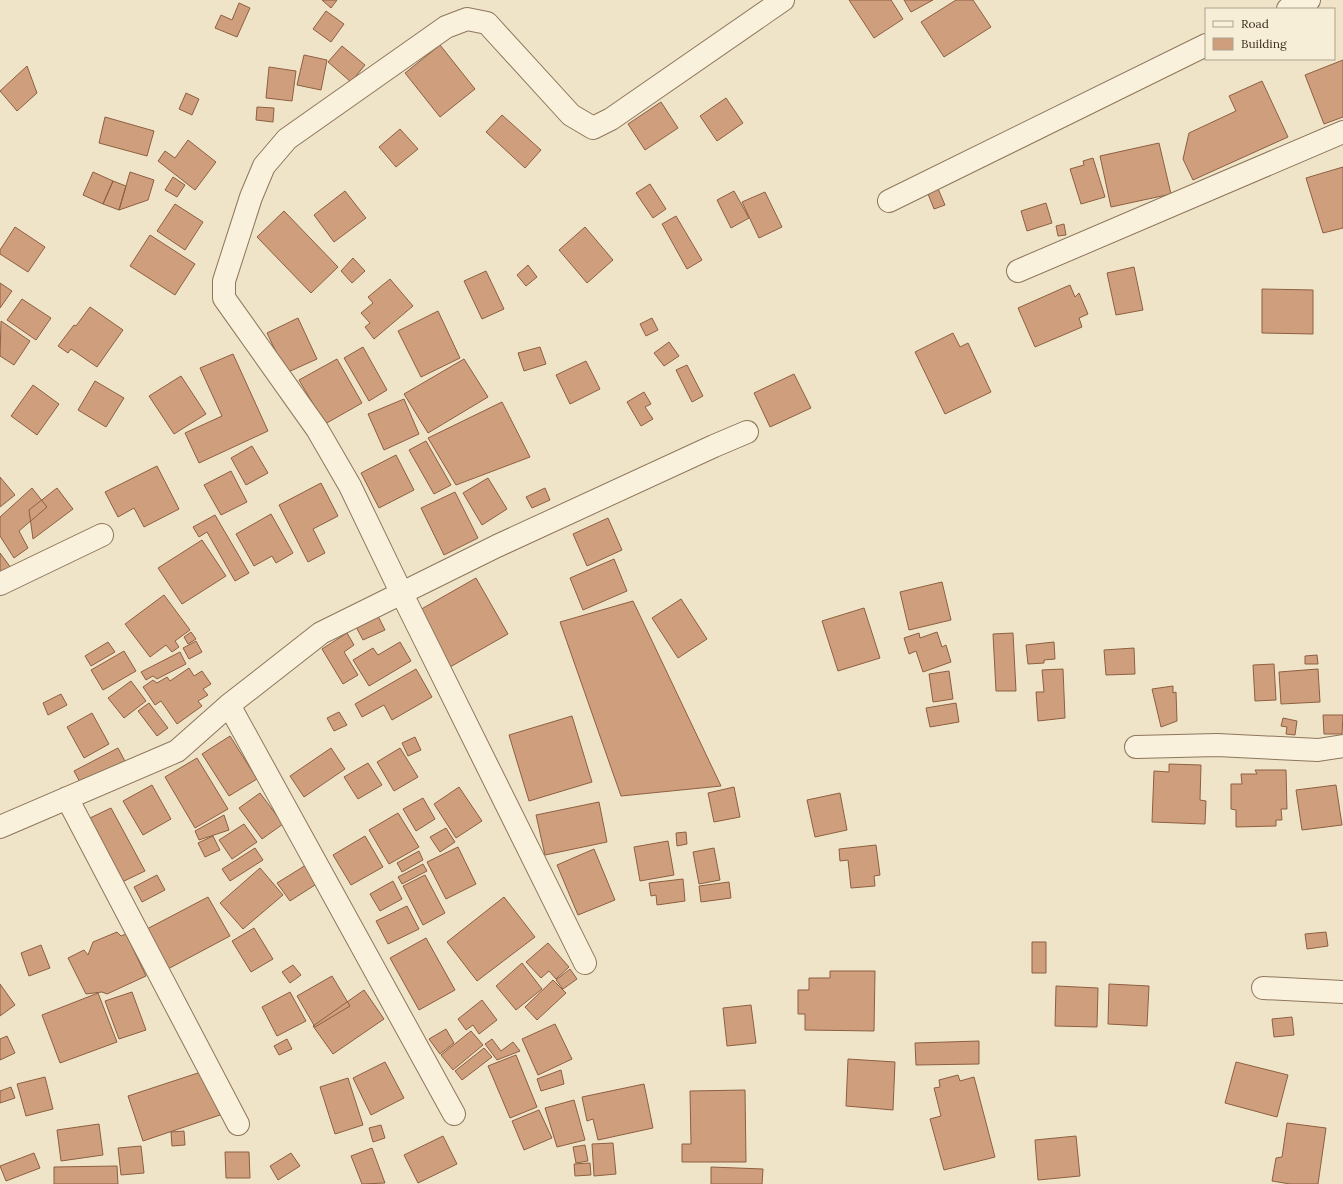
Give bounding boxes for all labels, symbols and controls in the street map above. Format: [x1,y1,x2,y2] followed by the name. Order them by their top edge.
[1205,8,1335,60] legend
[1241,16,1269,31] text: Road
[1241,36,1287,51] text: Building

